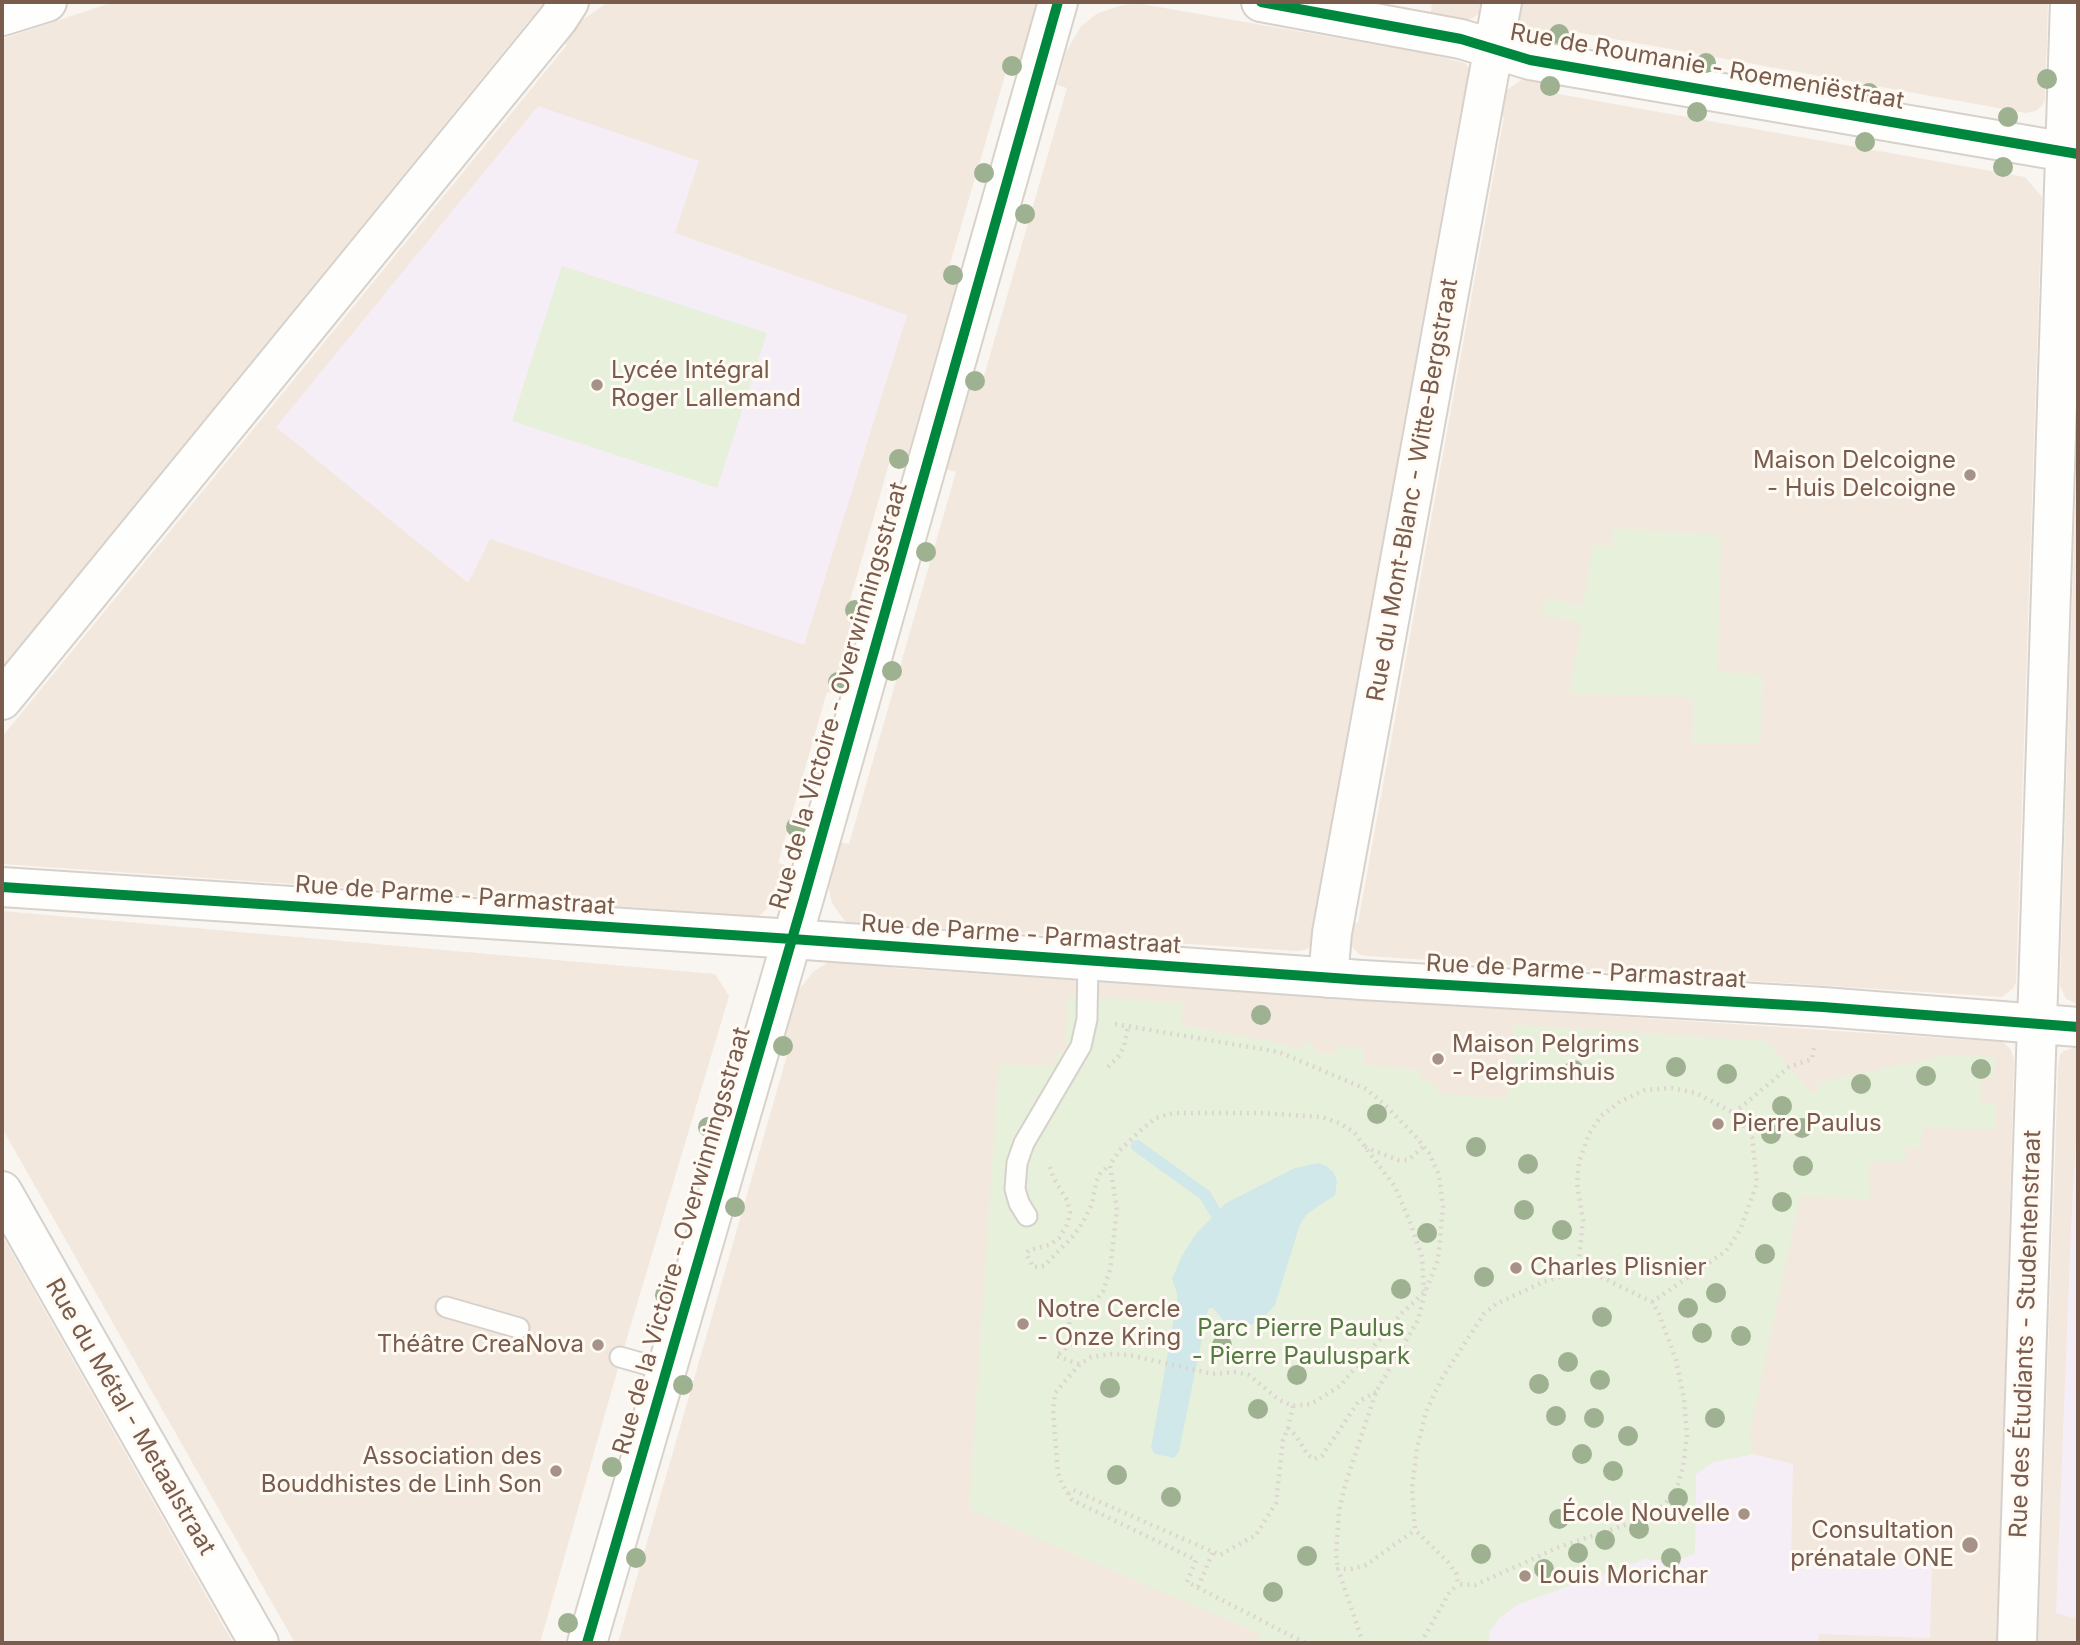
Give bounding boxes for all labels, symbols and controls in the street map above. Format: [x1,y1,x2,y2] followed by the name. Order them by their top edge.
[1508,18,1906,116] street label: Rue de Roumanie - Roemeniëstraat
[1362,276,1464,704] street label: Rue du Mont-Blanc - Witte-Bergstraat
[611,357,801,413] place label: Lycée Intégral Roger Lallemand
[589,377,605,393] marker: Lycée Intégral Roger Lallemand
[1753,447,1956,503] place label: Maison Delcoigne - Huis Delcoigne
[1962,467,1978,483] marker: Maison Delcoigne - Huis Delcoigne
[764,479,914,913] street label: Rue de la Victoire - Overwinningsstraat
[294,870,616,922] street label: Rue de Parme - Parmastraat
[860,909,1182,961] street label: Rue de Parme - Parmastraat
[1425,949,1747,995] street label: Rue de Parme - Parmastraat
[607,1024,757,1458] street label: Rue de la Victoire - Overwinningsstraat
[1452,1031,1640,1087] place label: Maison Pelgrims - Pelgrimshuis
[1430,1051,1446,1067] marker: Maison Pelgrims - Pelgrimshuis
[1732,1110,1882,1138] place label: Pierre Paulus
[1710,1116,1726,1132] marker: Pierre Paulus
[2004,1129,2048,1539] street label: Rue des Étudiants - Studentenstraat
[1530,1254,1706,1282] place label: Charles Plisnier
[1508,1260,1524,1276] marker: Charles Plisnier
[39,1274,221,1560] street label: Rue du Métal - Metaalstraat
[1037,1296,1181,1352] place label: Notre Cercle - Onze Kring
[1192,1315,1410,1371] park label: Parc Pierre Paulus - Pierre Pauluspark
[1015,1316,1031,1332] marker: Notre Cercle - Onze Kring
[377,1331,584,1359] place label: Théâtre CreaNova
[590,1337,606,1353] marker: Théâtre CreaNova
[261,1443,542,1499] place label: Association des Bouddhistes de Linh Son
[548,1463,564,1479] marker: Association des Bouddhistes de Linh Son
[1562,1500,1730,1528] place label: École Nouvelle
[1736,1506,1752,1522] marker: École Nouvelle
[1790,1517,1954,1573] place label: Consultation prénatale ONE
[1960,1535,1980,1555] marker: Consultation prénatale ONE
[1539,1562,1708,1590] place label: Louis Morichar
[1517,1568,1533,1584] marker: Louis Morichar

